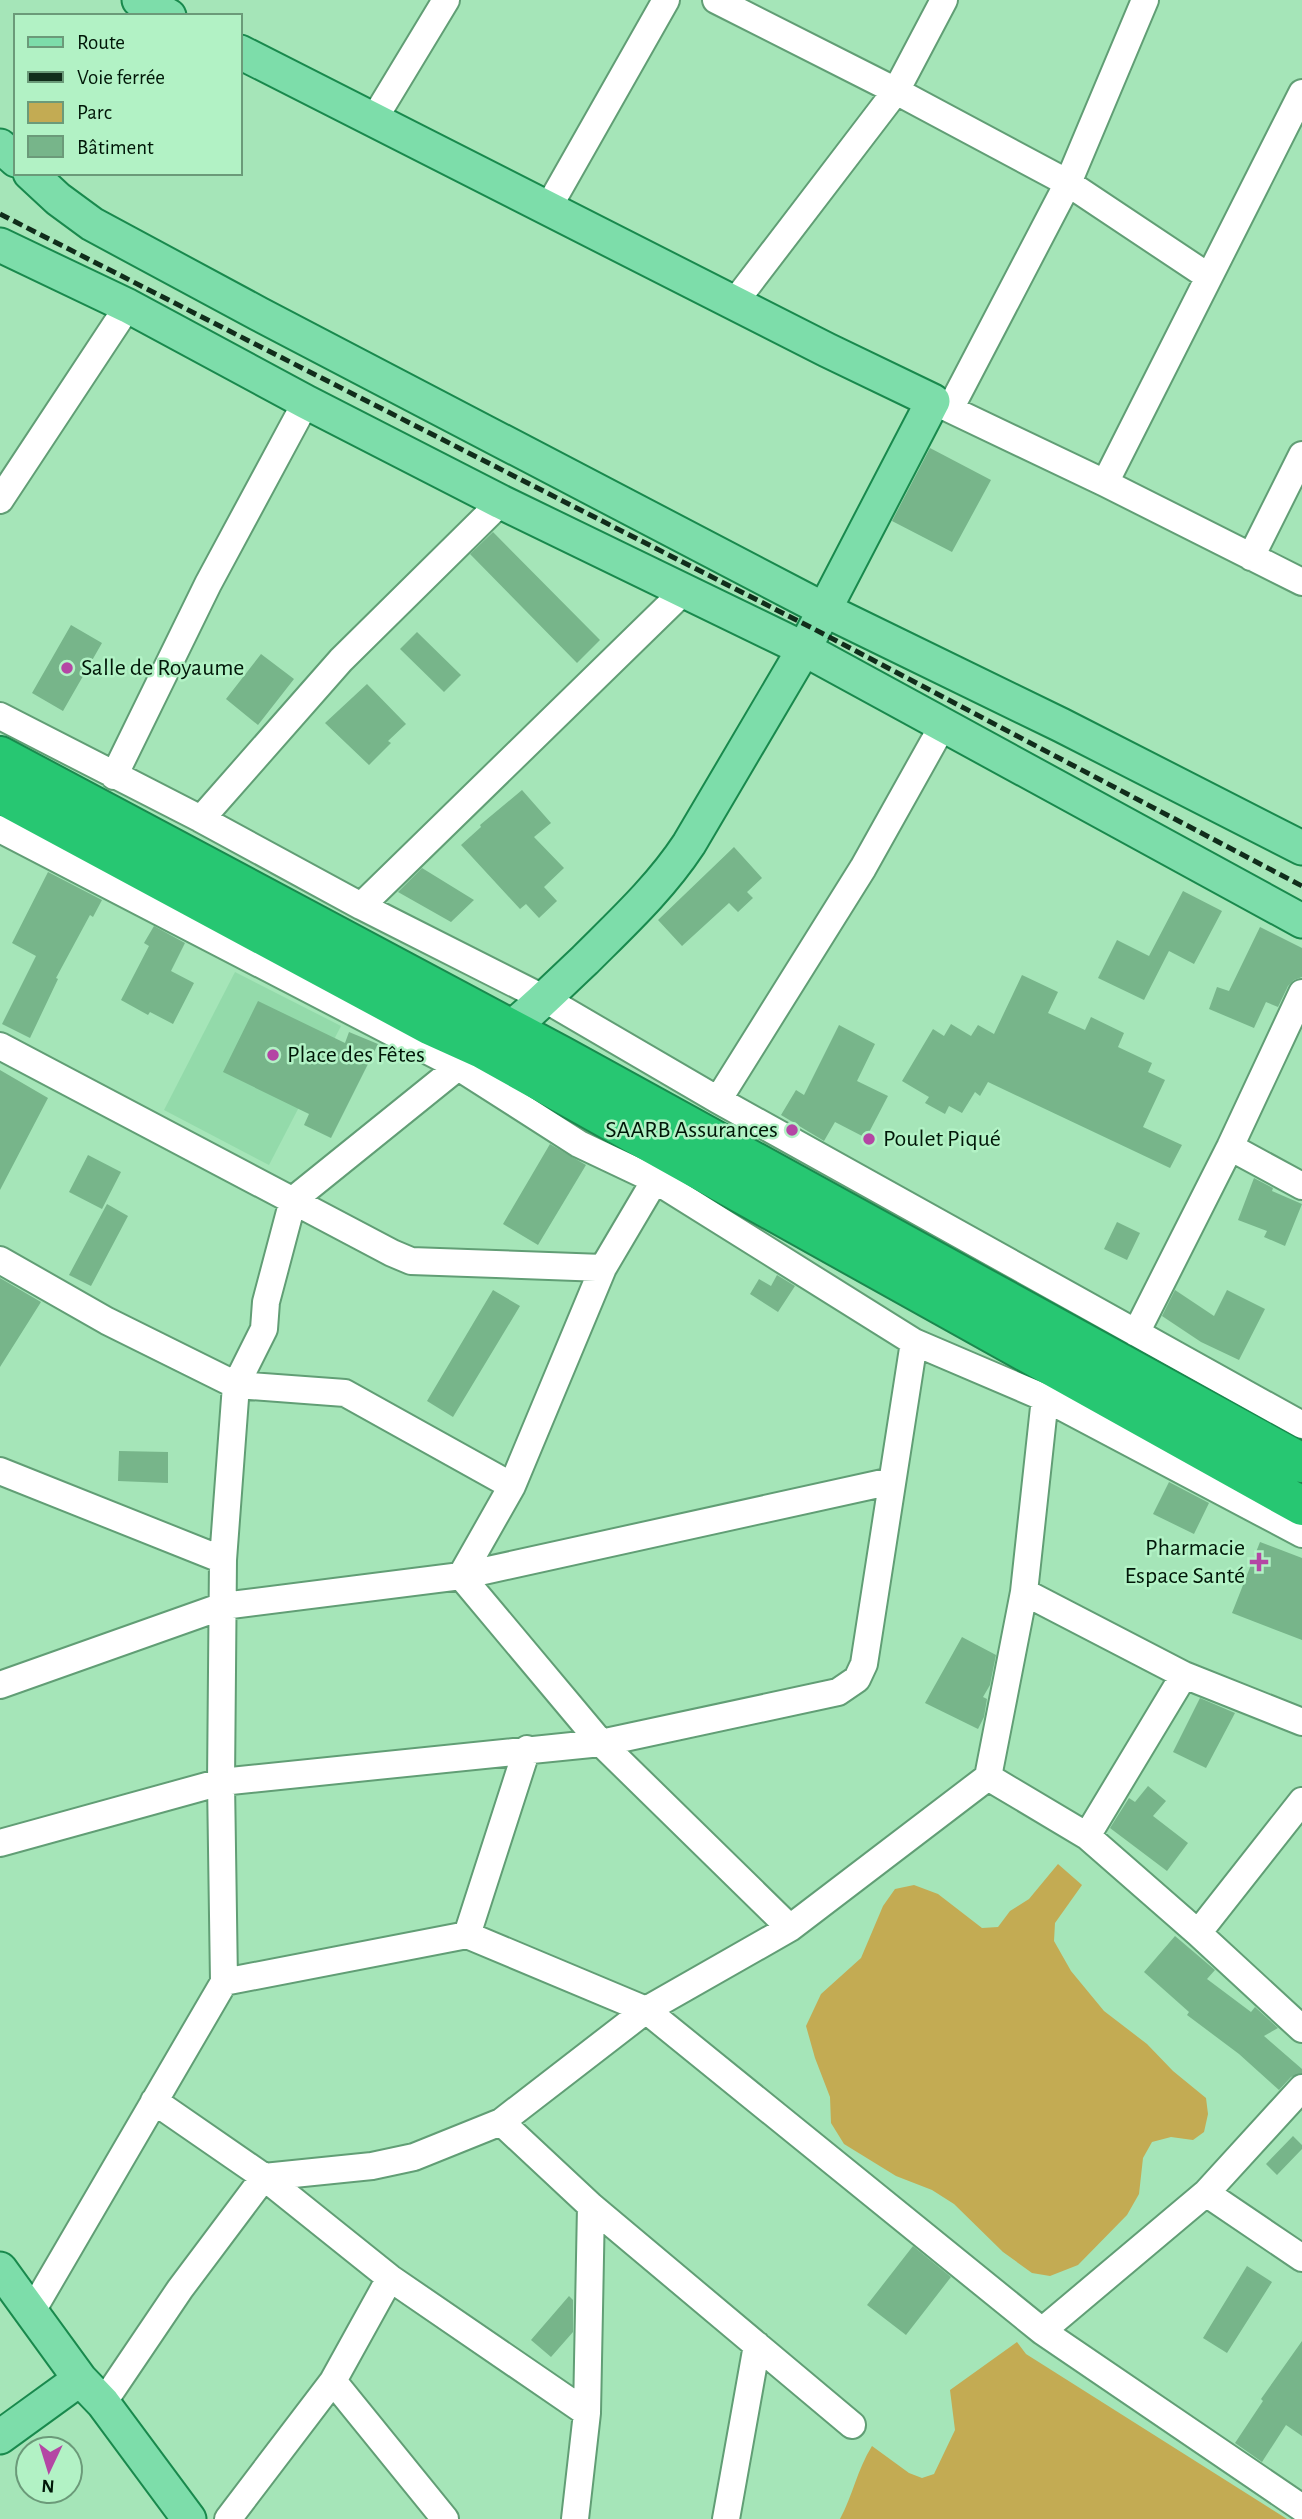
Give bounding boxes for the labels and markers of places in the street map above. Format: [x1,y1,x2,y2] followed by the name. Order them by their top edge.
[81,656,244,680] place label: Salle de Royaume
[59,660,75,676] marker: Salle de Royaume
[287,1043,425,1067] place label: Place des Fêtes
[265,1047,281,1063] marker: Place des Fêtes
[605,1118,778,1142] place label: SAARB Assurances
[784,1122,800,1138] marker: SAARB Assurances
[883,1127,1001,1151] place label: Poulet Piqué
[861,1131,877,1147] marker: Poulet Piqué
[1125,1536,1245,1588] place label: Pharmacie Espace Santé
[1251,1554,1267,1570] marker: Pharmacie Espace Santé

